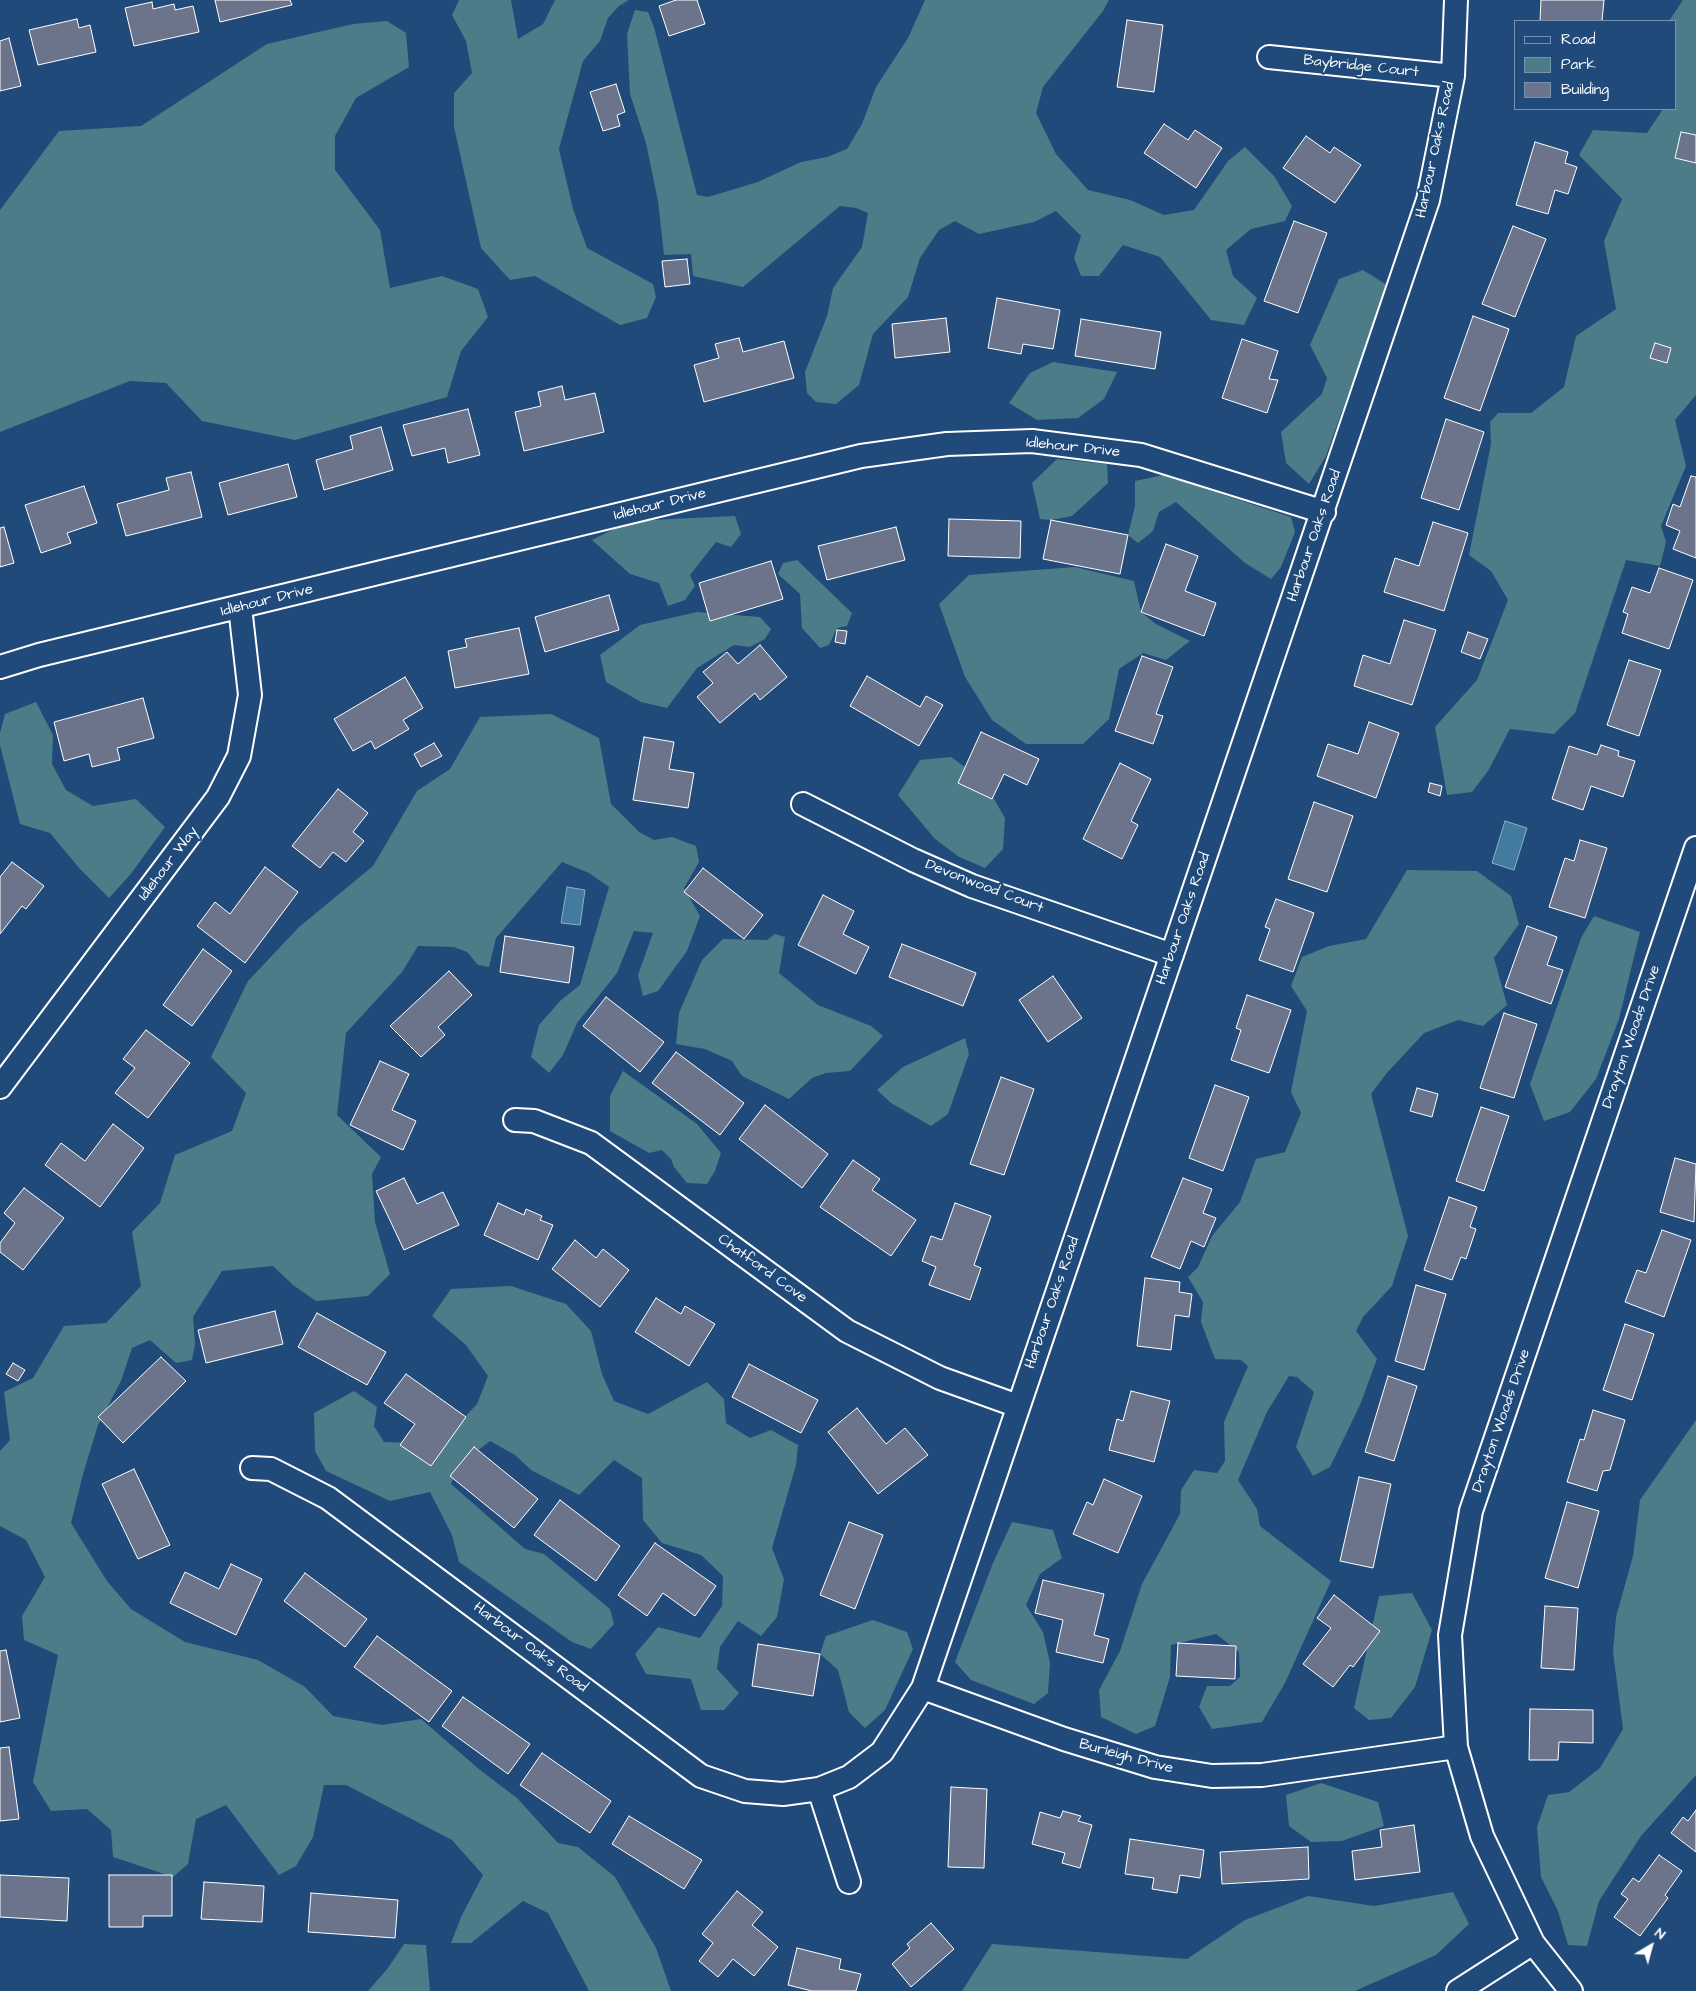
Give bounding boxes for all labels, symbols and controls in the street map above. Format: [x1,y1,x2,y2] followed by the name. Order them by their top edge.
[1514,20,1676,110] legend
[1561,29,1595,50] text: Road
[1302,52,1420,82] street label: Baybridge Court
[1561,54,1596,75] text: Park
[1561,79,1609,100] text: Building
[1413,80,1459,220] street label: Harbour Oaks Road
[1025,434,1121,462] street label: Idlehour Drive
[1284,468,1346,604] street label: Harbour Oaks Road
[612,485,708,525] street label: Idlehour Drive
[219,581,315,621] street label: Idlehour Drive
[135,823,203,905] street label: Idlehour Way
[1153,851,1215,987] street label: Harbour Oaks Road
[922,856,1046,918] street label: Devonwood Court
[1599,963,1665,1111] street label: Drayton Woods Drive
[714,1231,810,1307] street label: Chatford Cove
[1022,1235,1084,1371] street label: Harbour Oaks Road
[1469,1347,1535,1495] street label: Drayton Woods Drive
[469,1599,591,1697] street label: Harbour Oaks Road
[1077,1736,1175,1778] street label: Burleigh Drive
[1626,1921,1676,1971] north arrow
[1651,1923,1670,1945] text: N

